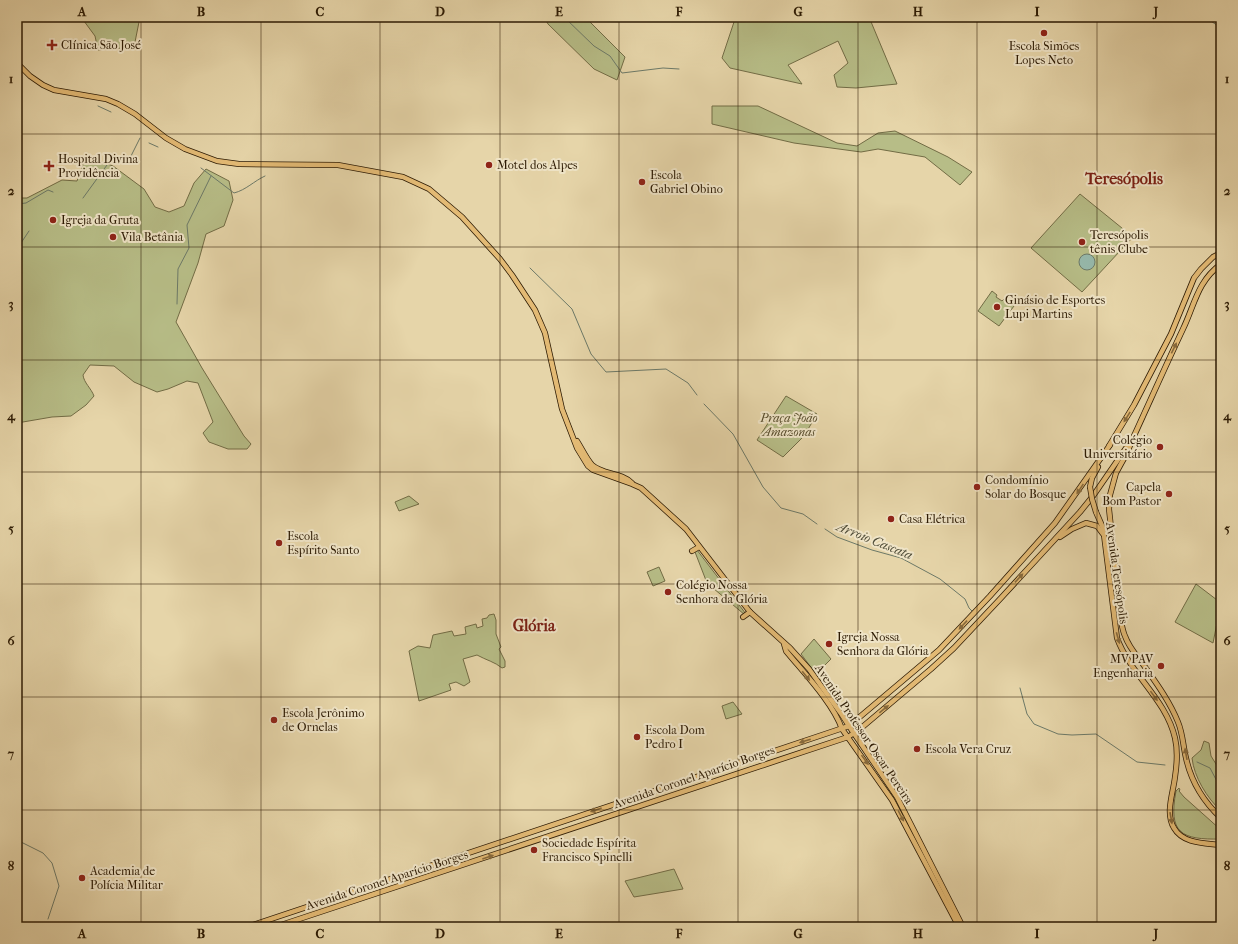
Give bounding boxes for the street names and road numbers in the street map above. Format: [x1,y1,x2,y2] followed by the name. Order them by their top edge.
[1103,520,1131,625] street label: Avenida Teresópolis
[811,661,916,807] street label: Avenida Professor Oscar Pereira
[611,743,777,812] street label: Avenida Coronel Aparício Borges
[303,847,470,913] street label: Avenida Coronel Aparício Borges

